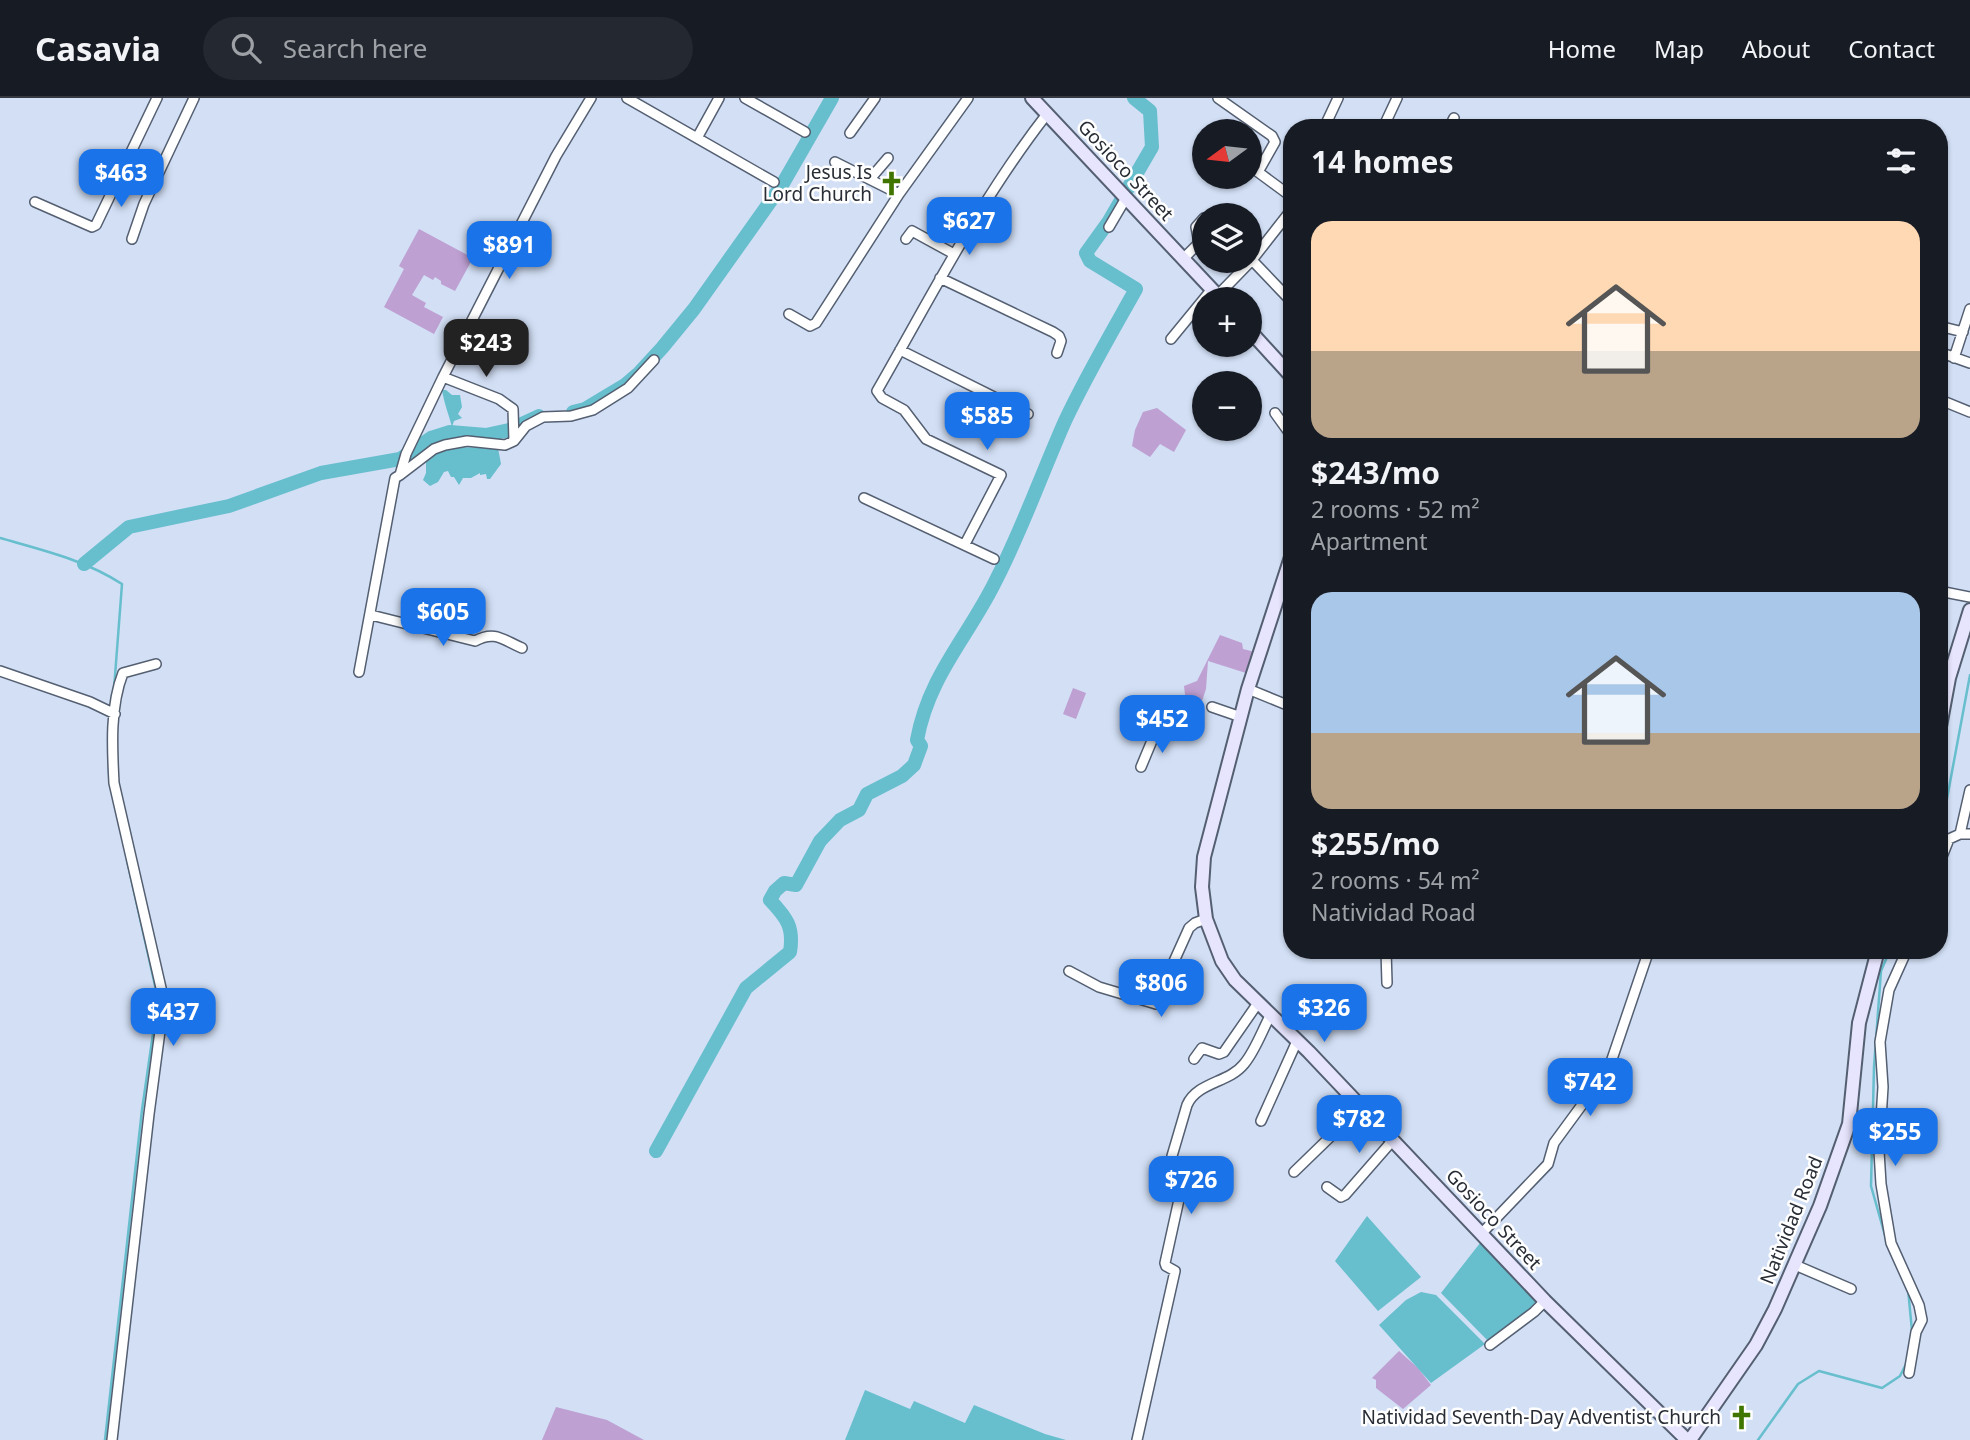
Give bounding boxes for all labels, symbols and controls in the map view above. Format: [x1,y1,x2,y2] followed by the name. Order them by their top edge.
[203,17,693,80] search box
[35,26,161,71] text: Casavia
[227,29,265,67] icon: search
[283,30,427,66] text: Search here
[1548,32,1616,65] text: Home
[1654,32,1704,65] text: Map
[1742,32,1810,65] text: About
[1848,32,1935,65] text: Contact
[1072,114,1180,226] street label: Gosioco Street
[1192,119,1262,189] north arrow
[1192,119,1262,441] map controls
[1311,141,1454,182] text: 14 homes
[1882,142,1920,180] icon: filters
[80,150,162,209] pin: $463
[95,156,147,188] text: $463
[763,159,872,207] place label: Jesus Is Lord Church
[878,169,906,197] church icon: Jesus Is Lord Church
[928,198,1010,257] pin: $627
[1192,203,1262,273] button: layers
[943,204,995,236] text: $627
[468,222,550,281] pin: $891
[483,228,535,260] text: $891
[1553,266,1679,392] icon: home
[1192,287,1262,357] button: +
[445,320,527,379] pin: $243
[460,326,512,358] text: $243
[1192,371,1262,441] button: −
[946,392,1028,452] pin: $585
[961,399,1013,431] text: $585
[1311,452,1440,493] text: $243/mo
[1311,493,1480,525] text: 2 rooms · 52 m²
[1311,525,1428,557] text: Apartment
[402,588,484,648] pin: $605
[417,595,469,627] text: $605
[1553,637,1679,763] icon: home
[1121,696,1203,755] pin: $452
[1136,702,1188,734] text: $452
[1311,823,1440,864] text: $255/mo
[1311,864,1480,896] text: 2 rooms · 54 m²
[1311,896,1476,928] text: Natividad Road
[1120,960,1202,1019] pin: $806
[1135,966,1187,998] text: $806
[1283,984,1365,1044] pin: $326
[132,988,214,1048] pin: $437
[1298,991,1350,1023] text: $326
[147,995,199,1027] text: $437
[1549,1058,1631,1118] pin: $742
[1564,1065,1616,1097] text: $742
[1318,1096,1400,1155] pin: $782
[1333,1102,1385,1134] text: $782
[1854,1108,1936,1168] pin: $255
[1869,1115,1921,1147] text: $255
[1753,1152,1829,1288] street label: Natividad Road
[1150,1156,1232,1216] pin: $726
[1165,1163,1217,1195] text: $726
[1440,1163,1548,1275] street label: Gosioco Street
[1727,1403,1755,1431] church icon: Natividad Seventh-Day Adventist Church
[1361,1404,1721,1430] place label: Natividad Seventh-Day Adventist Church

